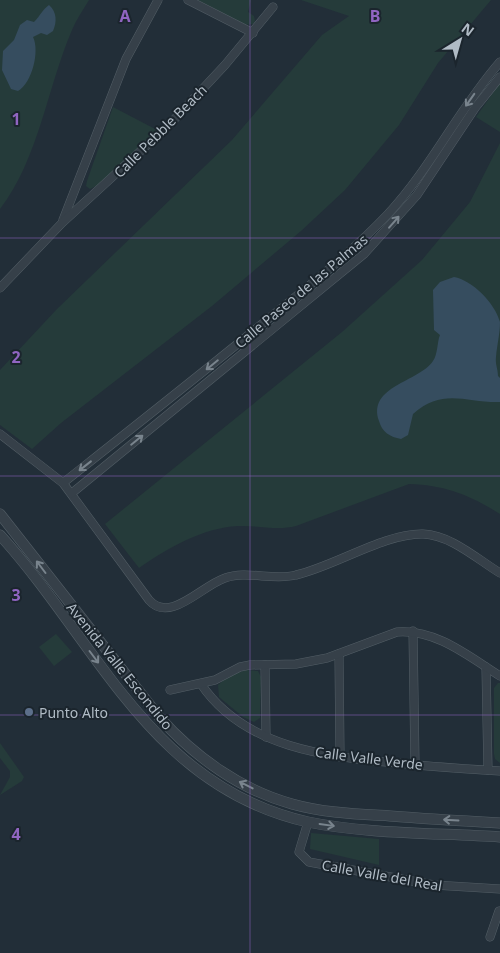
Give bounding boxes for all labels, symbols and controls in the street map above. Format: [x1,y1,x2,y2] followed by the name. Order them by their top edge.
[119,5,131,27] text: A
[370,5,380,27] text: B
[435,15,485,65] north arrow
[458,18,478,40] text: N
[109,80,211,182] street label: Calle Pebble Beach
[465,93,475,107] one-way arrow
[11,108,21,130] text: 1
[388,216,400,229] one-way arrow
[231,230,372,352] street label: Calle Paseo de las Palmas
[11,346,21,368] text: 2
[206,360,219,371] one-way arrow
[130,435,143,446] one-way arrow
[78,461,92,471] one-way arrow
[35,561,46,574] one-way arrow
[11,584,21,606] text: 3
[63,598,177,734] street label: Avenida Valle Escondido
[89,650,99,664] one-way arrow
[39,703,108,722] place label: Punto Alto
[23,706,35,718] marker: Punto Alto
[314,742,424,774] street label: Calle Valle Verde
[239,780,254,789] one-way arrow
[444,816,460,825] one-way arrow
[319,820,335,830] one-way arrow
[11,823,21,845] text: 4
[320,855,444,895] street label: Calle Valle del Real

